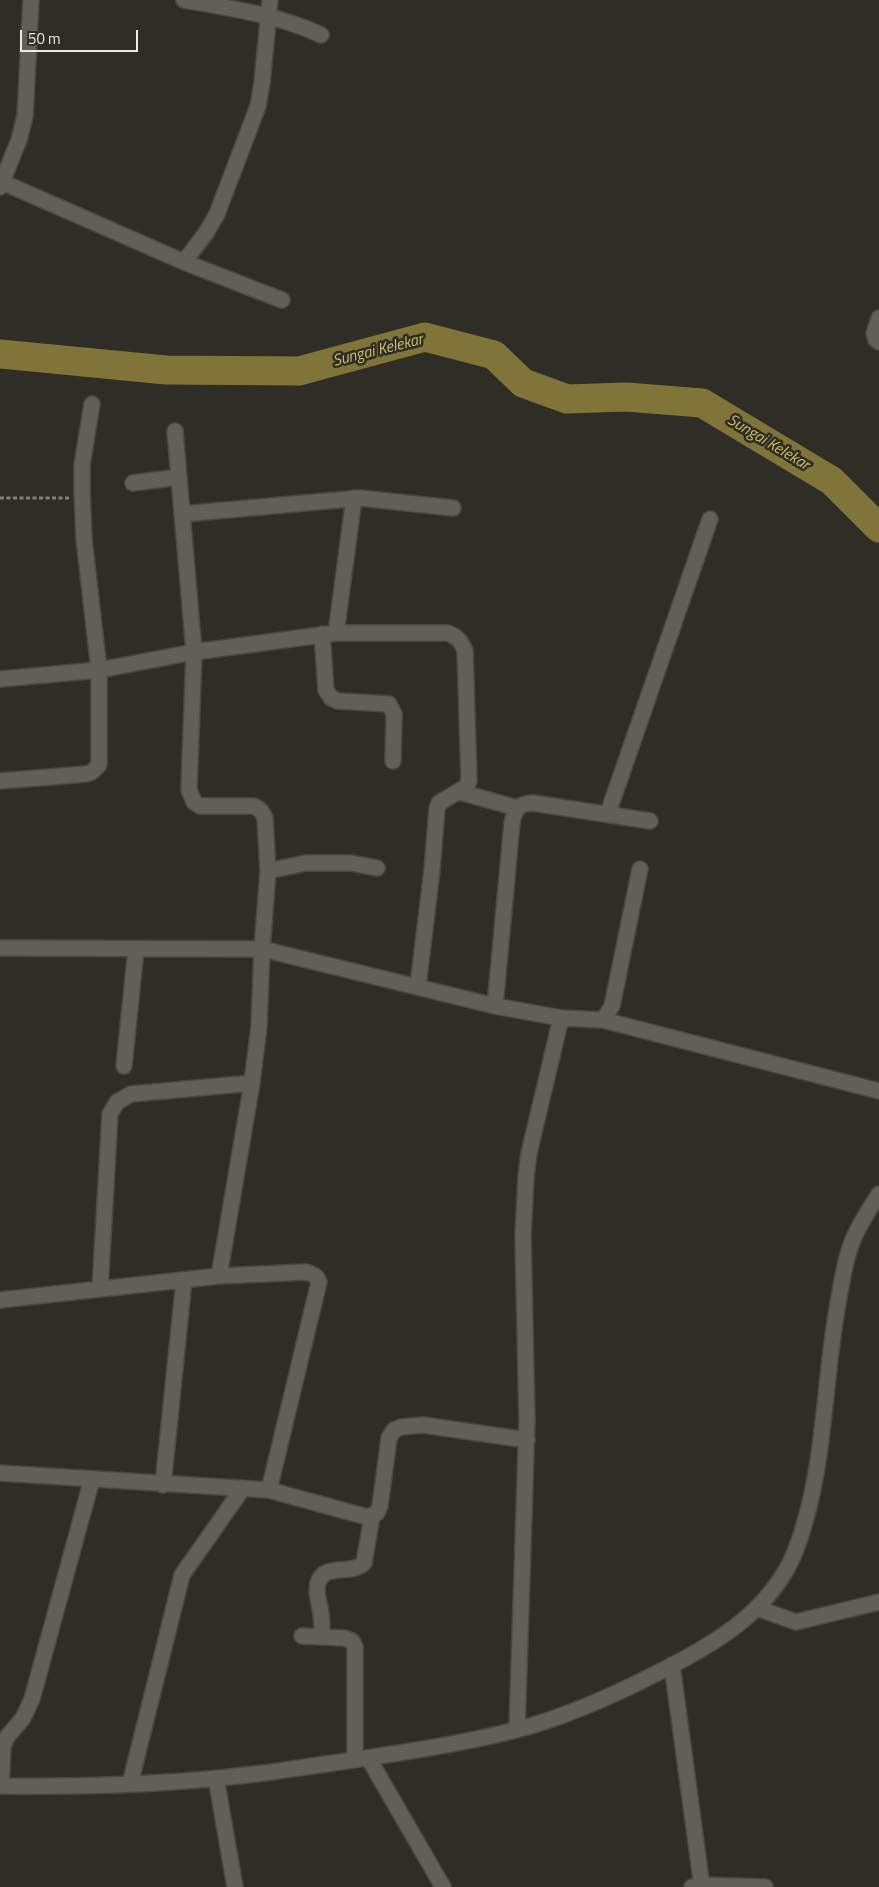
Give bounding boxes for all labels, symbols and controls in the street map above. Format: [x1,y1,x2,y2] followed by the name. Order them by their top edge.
[22,20,140,52] scale bar
[28,27,61,50] text: 50 m
[331,331,425,371] water label: Sungai Kelekar
[723,411,813,475] water label: Sungai Kelekar

